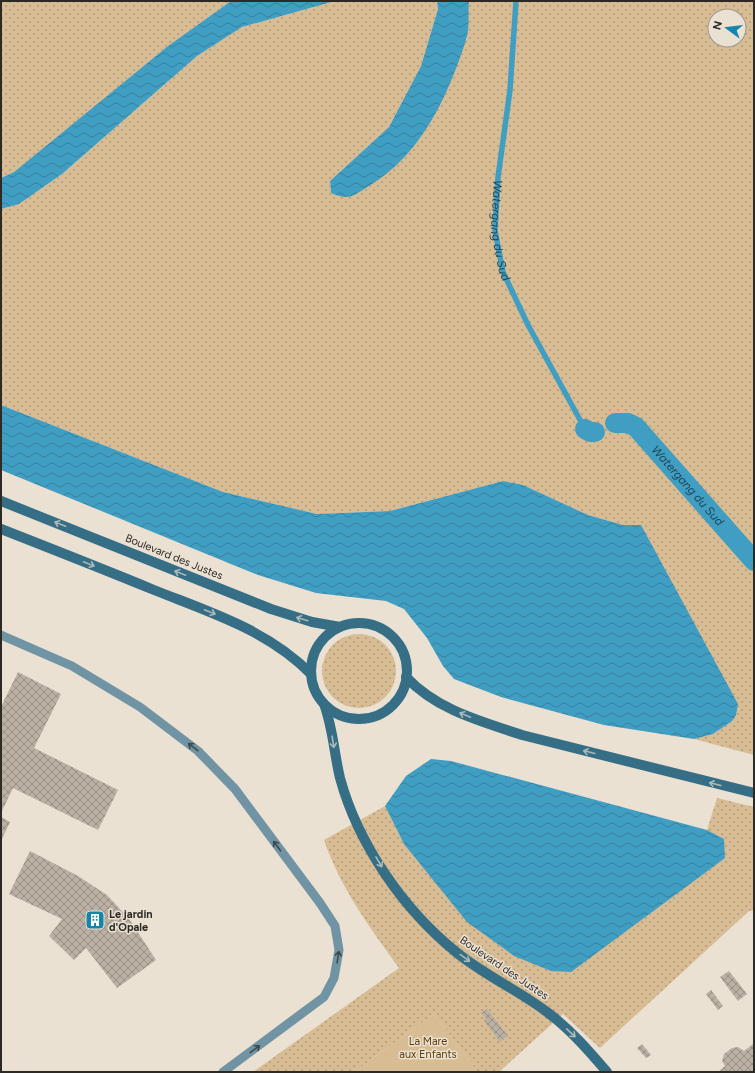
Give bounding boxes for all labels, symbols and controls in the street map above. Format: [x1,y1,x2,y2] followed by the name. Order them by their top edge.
[707,8,747,48] north arrow
[710,20,725,31] text: N
[488,180,514,284] water label: Watergang du Sud
[649,443,727,529] water label: Watergang du Sud
[54,520,66,528] one-way arrow
[123,531,225,583] street label: Boulevard des Justes
[83,561,95,568] one-way arrow
[175,568,187,576] one-way arrow
[204,609,216,616] one-way arrow
[295,615,308,622] one-way arrow
[459,711,471,719] one-way arrow
[329,735,337,748] one-way arrow
[187,743,198,752] one-way arrow
[583,748,596,755] one-way arrow
[709,779,722,787] one-way arrow
[273,840,281,851] one-way arrow
[375,856,383,867] one-way arrow
[109,908,153,934] place label: Le jardin d'Opale
[84,909,106,931] building icon: Le jardin d'Opale
[457,934,551,1002] street label: Boulevard des Justes
[334,951,342,964] one-way arrow
[459,954,470,963] one-way arrow
[566,1029,576,1038] one-way arrow
[399,1035,457,1061] park label: La Mare aux Enfants
[249,1045,260,1053] one-way arrow

